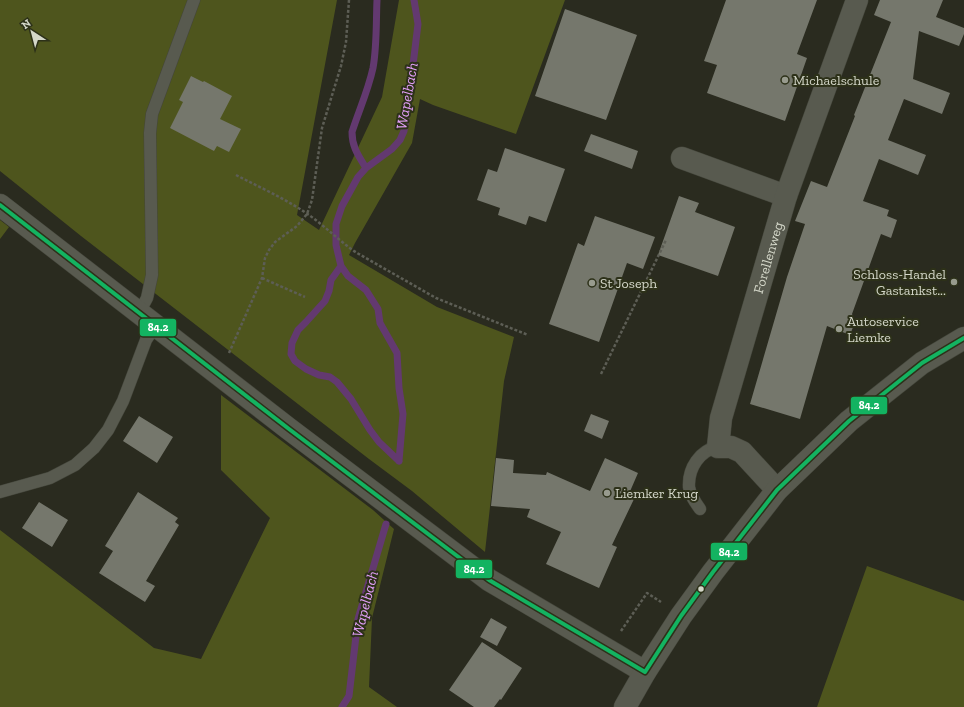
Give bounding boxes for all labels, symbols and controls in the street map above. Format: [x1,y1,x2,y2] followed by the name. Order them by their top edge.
[12,12,52,52] north arrow
[19,16,34,32] text: N
[392,61,422,131] water label: Wapelbach
[793,72,880,89] place label: Michaelschule
[780,75,790,85] marker: Michaelschule
[749,219,787,295] street label: Forellenweg
[853,266,946,299] place label: Schloss-Handel Gastankst...
[600,275,657,292] place label: St Joseph
[949,277,959,287] marker: Schloss-Handel Gastankst...
[587,278,597,288] marker: St Joseph
[847,313,919,346] place label: Autoservice Liemke
[139,318,177,337] line badge: 84.2
[148,321,168,334] text: 84.2
[834,324,844,334] marker: Autoservice Liemke
[850,396,888,415] line badge: 84.2
[859,399,879,412] text: 84.2
[615,485,698,502] place label: Liemker Krug
[602,488,612,498] marker: Liemker Krug
[710,542,748,561] line badge: 84.2
[719,546,739,559] text: 84.2
[455,559,493,579] line badge: 84.2
[464,563,484,576] text: 84.2
[348,569,382,639] water label: Wapelbach
[696,584,706,594] unlabelled marker

